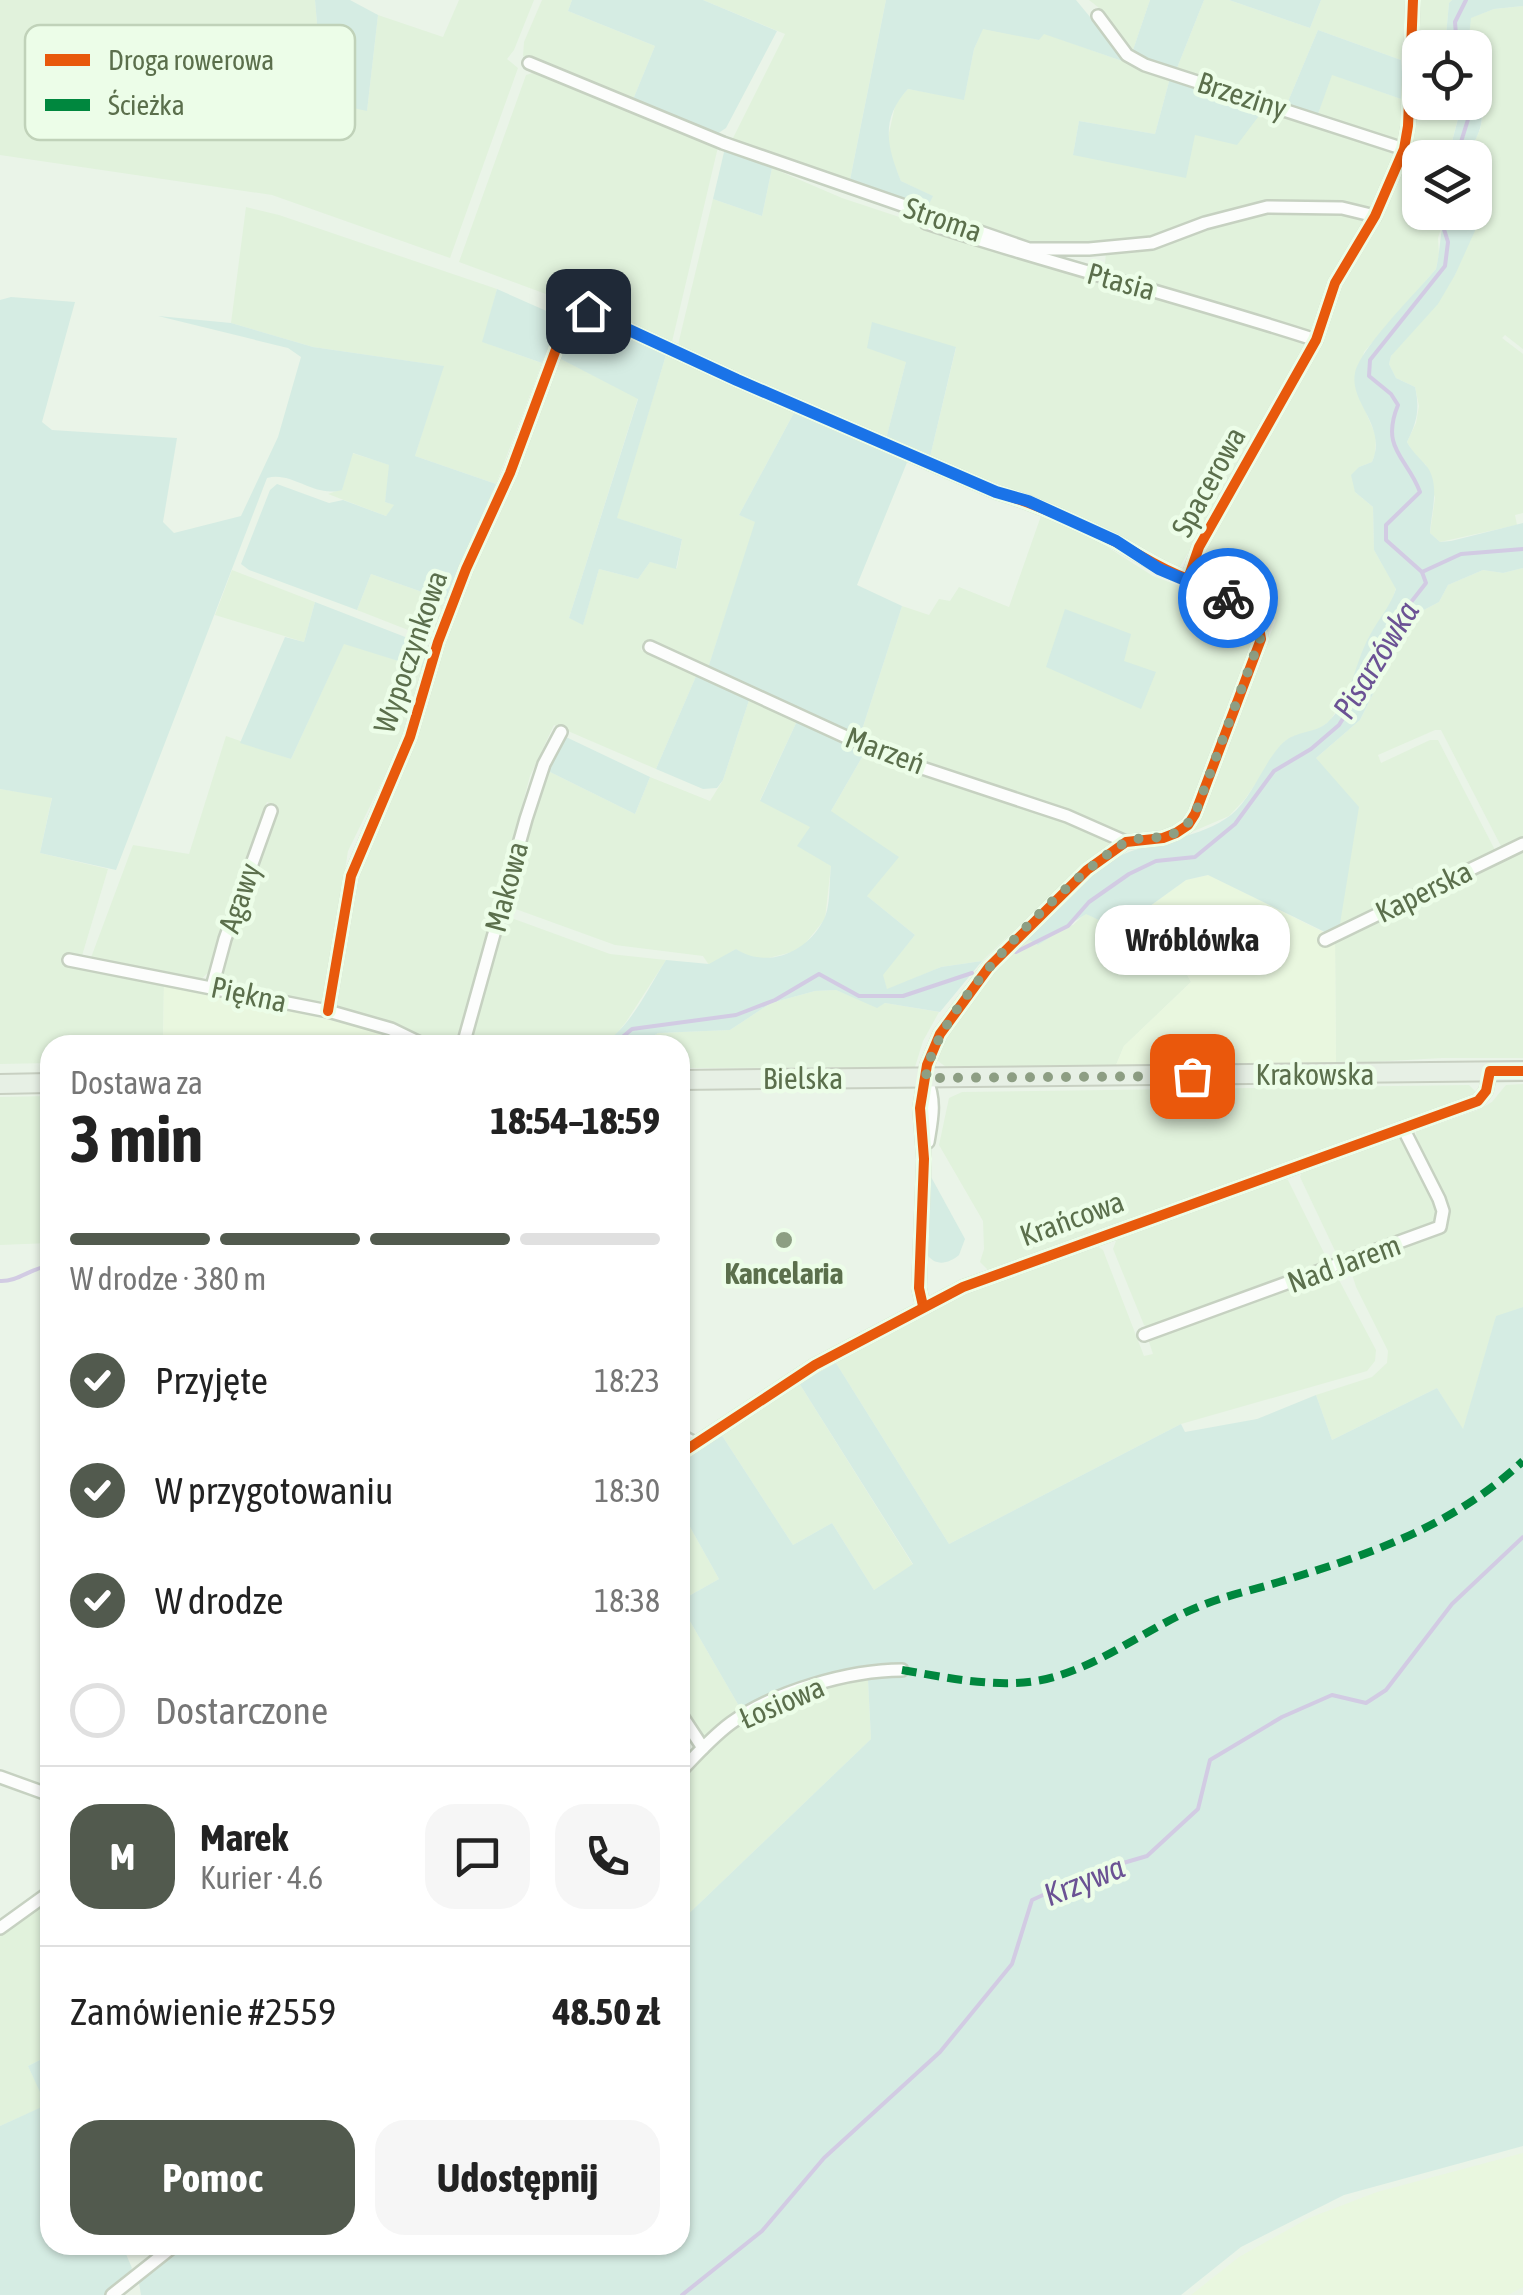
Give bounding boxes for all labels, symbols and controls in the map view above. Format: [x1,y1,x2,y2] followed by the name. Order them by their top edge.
[25,25,355,140] legend
[1402,30,1492,230] map controls
[1402,30,1492,120] button: locate
[108,44,274,76] text: Droga rowerowa
[1193,65,1291,125] street label: Brzeziny
[108,89,185,121] text: Ścieżka
[1402,140,1492,230] button: layers
[900,190,987,248] street label: Stroma
[1084,256,1159,306] street label: Ptasia
[546,269,631,354] pin
[561,284,616,339] icon: home
[1164,421,1252,542] street label: Spacerowa
[1178,548,1278,648] courier
[366,566,454,737] street label: Wypoczynkowa
[1201,571,1256,626] icon: bike
[1325,594,1426,725] water label: Pisarzówka
[841,720,930,781] street label: Marzeń
[478,838,534,936] street label: Makowa
[1370,853,1477,929] street label: Kaperska
[211,858,267,937] street label: Agawy
[1094,906,1290,976] callout: Wróblówka
[1126,921,1259,958] text: Wróblówka
[208,969,290,1019] street label: Piękna
[1150,1034,1235,1119] pin
[1165,1049,1220,1104] icon: bag
[1256,1057,1374,1091] street label: Krakowska
[763,1061,843,1095] street label: Bielska
[70,1064,203,1101] text: Dostawa za
[490,1099,660,1142] text: 18:54–18:59
[70,1101,203,1176] text: 3 min
[1015,1184,1128,1252] street label: Krańcowa
[1283,1227,1405,1299] street label: Nad Jarem
[773,1229,795,1251] marker: Kancelaria
[725,1256,844,1290] place label: Kancelaria
[70,1260,266,1297] text: W drodze · 380 m
[70,1353,125,1408] icon: check
[155,1359,268,1402] text: Przyjęte
[594,1362,660,1399] text: 18:23
[70,1463,125,1518] icon: check
[155,1469,393,1512] text: W przygotowaniu
[594,1472,660,1509] text: 18:30
[70,1573,125,1628] icon: check
[155,1579,283,1622] text: W drodze
[594,1582,660,1619] text: 18:38
[734,1669,829,1735] street label: Łosiowa
[155,1689,328,1732] text: Dostarczone
[425,1804,530,1909] button: chat
[555,1804,660,1909] button: phone
[200,1816,288,1859] text: Marek
[110,1835,135,1878] text: M
[1038,1848,1130,1913] water label: Krzywa
[200,1859,323,1896] text: Kurier · 4.6
[70,1990,336,2033] text: Zamówienie #2559
[553,1990,660,2033] text: 48.50 zł
[70,2120,355,2235] button: Pomoc
[375,2120,660,2235] button: Udostępnij

